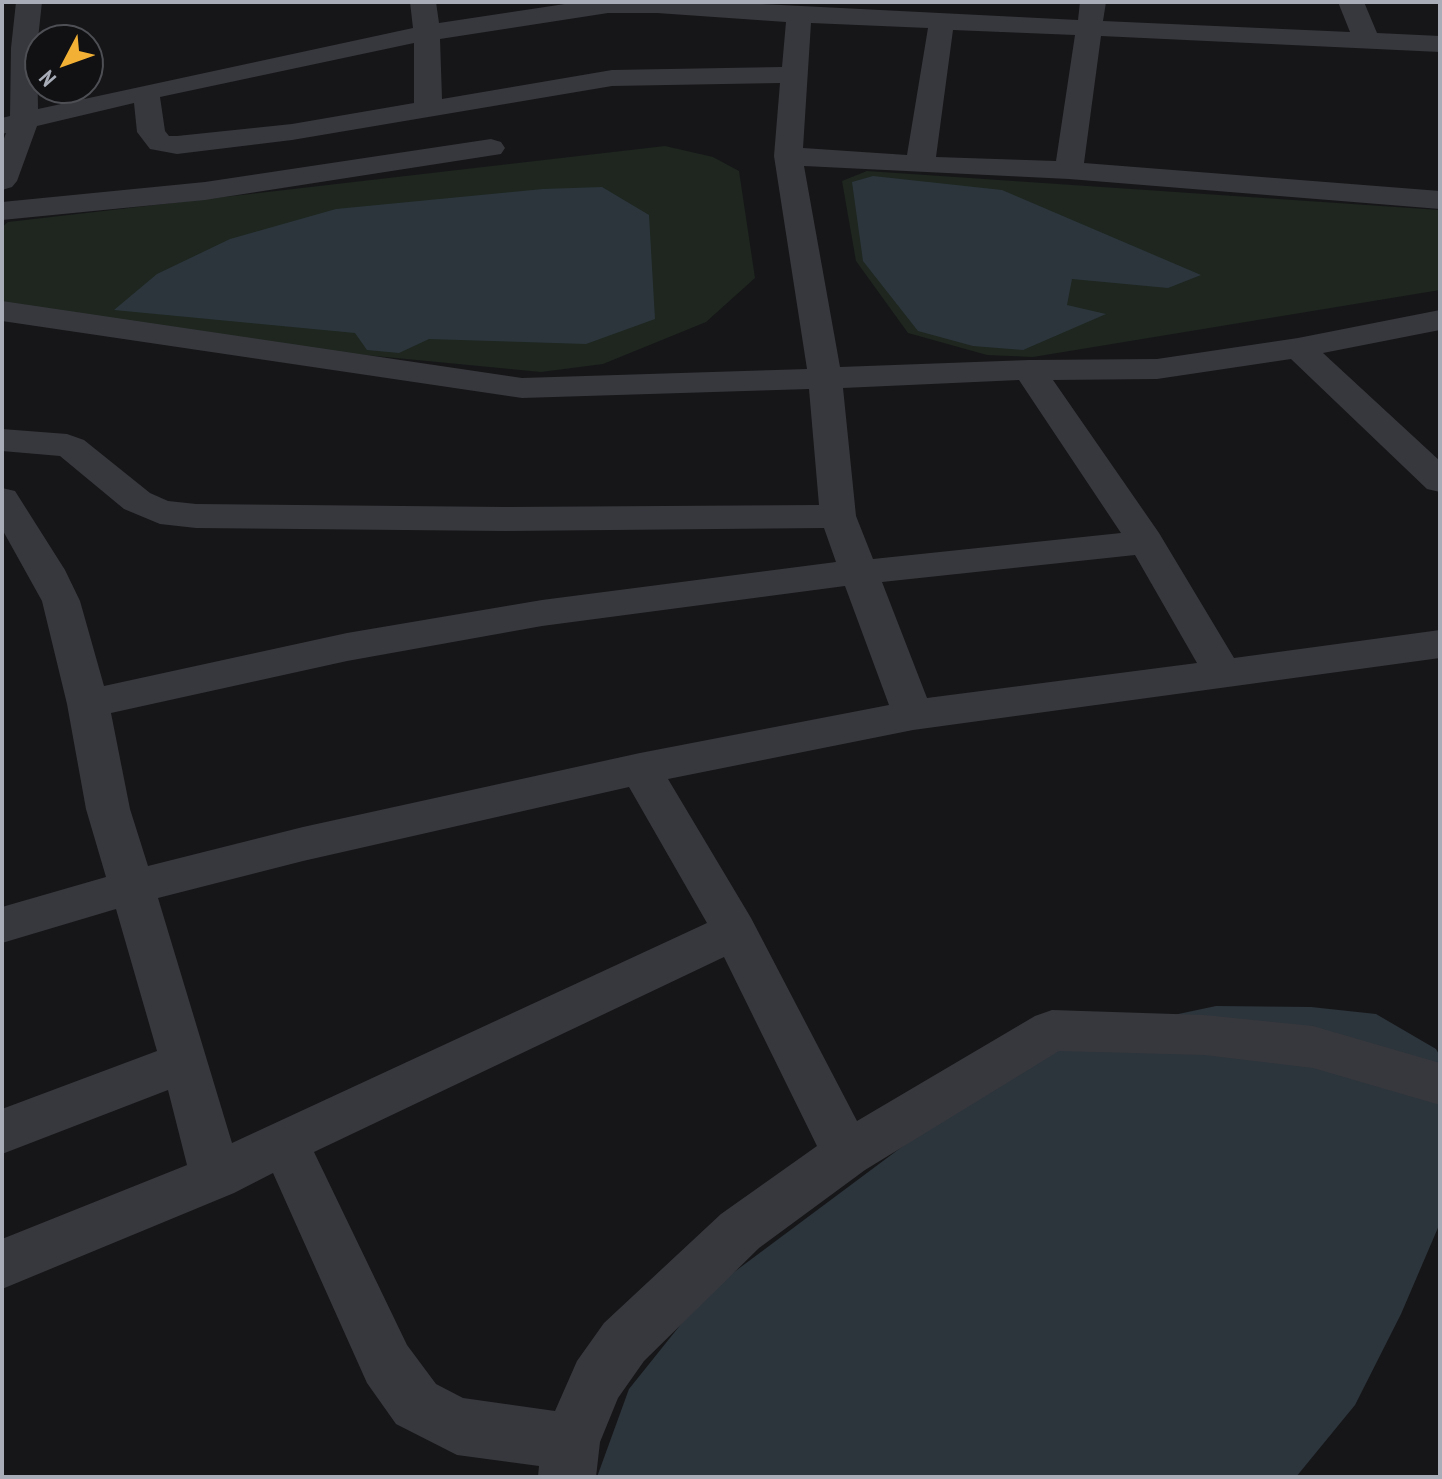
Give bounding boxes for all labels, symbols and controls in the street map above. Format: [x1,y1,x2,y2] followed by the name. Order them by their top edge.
[24,24,104,104] north arrow
[33,65,62,92] text: N

